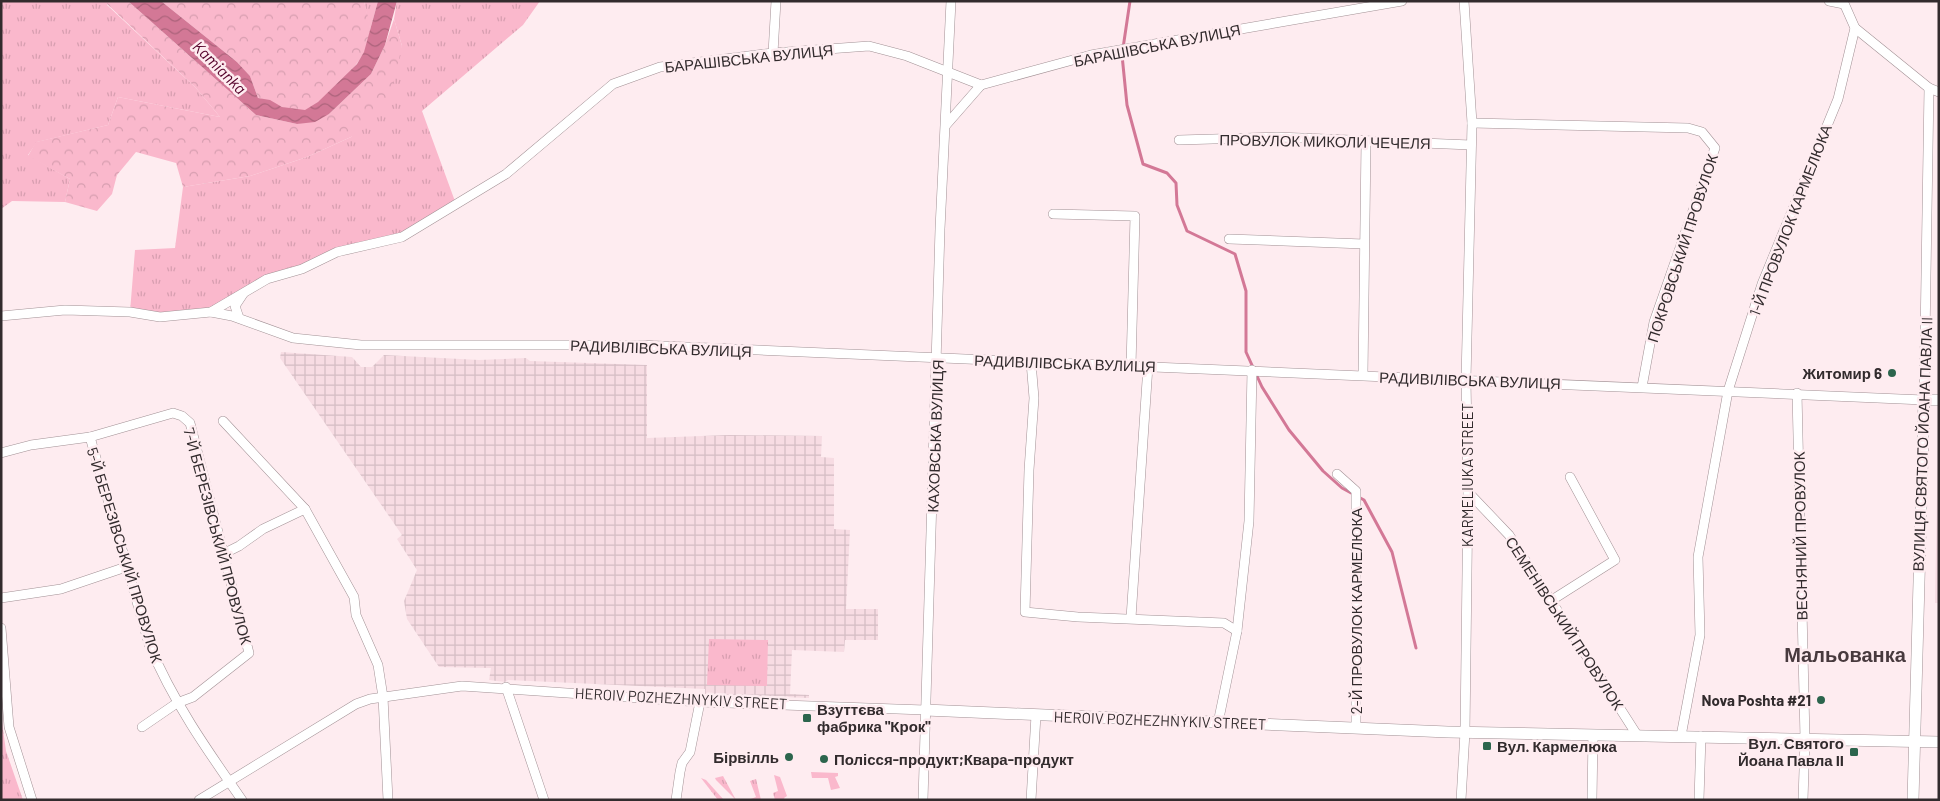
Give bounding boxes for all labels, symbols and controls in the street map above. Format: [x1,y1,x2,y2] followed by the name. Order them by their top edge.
[1072,20,1242,70] street label: БАРАШІВСЬКА ВУЛИЦЯ
[189,36,251,98] water label: Kamianka
[664,40,834,76] street label: БАРАШІВСЬКА ВУЛИЦЯ
[1745,122,1835,318] street label: 1-Й ПРОВУЛОК КАРМЕЛЮКА
[1219,130,1431,152] street label: ПРОВУЛОК МИКОЛИ ЧЕЧЕЛЯ
[1643,151,1721,344] street label: ПОКРОВСЬКИЙ ПРОВУЛОК
[1909,316,1935,572] street label: ВУЛИЦЯ СВЯТОГО ЙОАНА ПАВЛА II
[570,336,752,360] street label: РАДИВІЛІВСЬКА ВУЛИЦЯ
[974,351,1156,375] street label: РАДИВІЛІВСЬКА ВУЛИЦЯ
[923,359,947,513] street label: КАХОВСЬКА ВУЛИЦЯ
[1802,364,1882,382] place label: Житомир 6
[1886,367,1898,379] marker: Житомир 6
[1379,368,1561,392] street label: РАДИВІЛІВСЬКА ВУЛИЦЯ
[1458,403,1476,547] street label: KARMELIUKA STREET
[180,426,256,647] street label: 7-Й БЕРЕЗІВСЬКИЙ ПРОВУЛОК
[84,445,167,665] street label: 5-Й БЕРЕЗІВСЬКИЙ ПРОВУЛОК
[1790,451,1810,621] street label: ВЕСНЯНИЙ ПРОВУЛОК
[1347,508,1365,714] street label: 2-Й ПРОВУЛОК КАРМЕЛЮКА
[1502,533,1628,713] street label: СЕМЕНІВСЬКИЙ ПРОВУЛОК
[1784,642,1907,666] district label: Мальованка
[574,683,788,713] street label: HEROIV POZHEZHNYKIV STREET
[1702,691,1811,709] place label: Nova Poshta #21
[1815,694,1827,706] marker: Nova Poshta #21
[817,700,931,735] place label: Взуттєва фабрика "Крок"
[1053,707,1267,733] street label: HEROIV POZHEZHNYKIV STREET
[801,712,813,724] marker: Взуттєва фабрика "Крок"
[1738,734,1844,769] place label: Вул. Святого Йоана Павла ІІ
[1497,737,1617,755] place label: Вул. Кармелюка
[1481,740,1493,752] marker: Вул. Кармелюка
[1848,746,1860,758] marker: Вул. Святого Йоана Павла ІІ
[713,748,779,766] place label: Бірвілль
[834,750,1074,768] place label: Полісся-продукт;Квара-продукт
[783,751,795,763] marker: Бірвілль
[818,753,830,765] marker: Полісся-продукт;Квара-продукт

